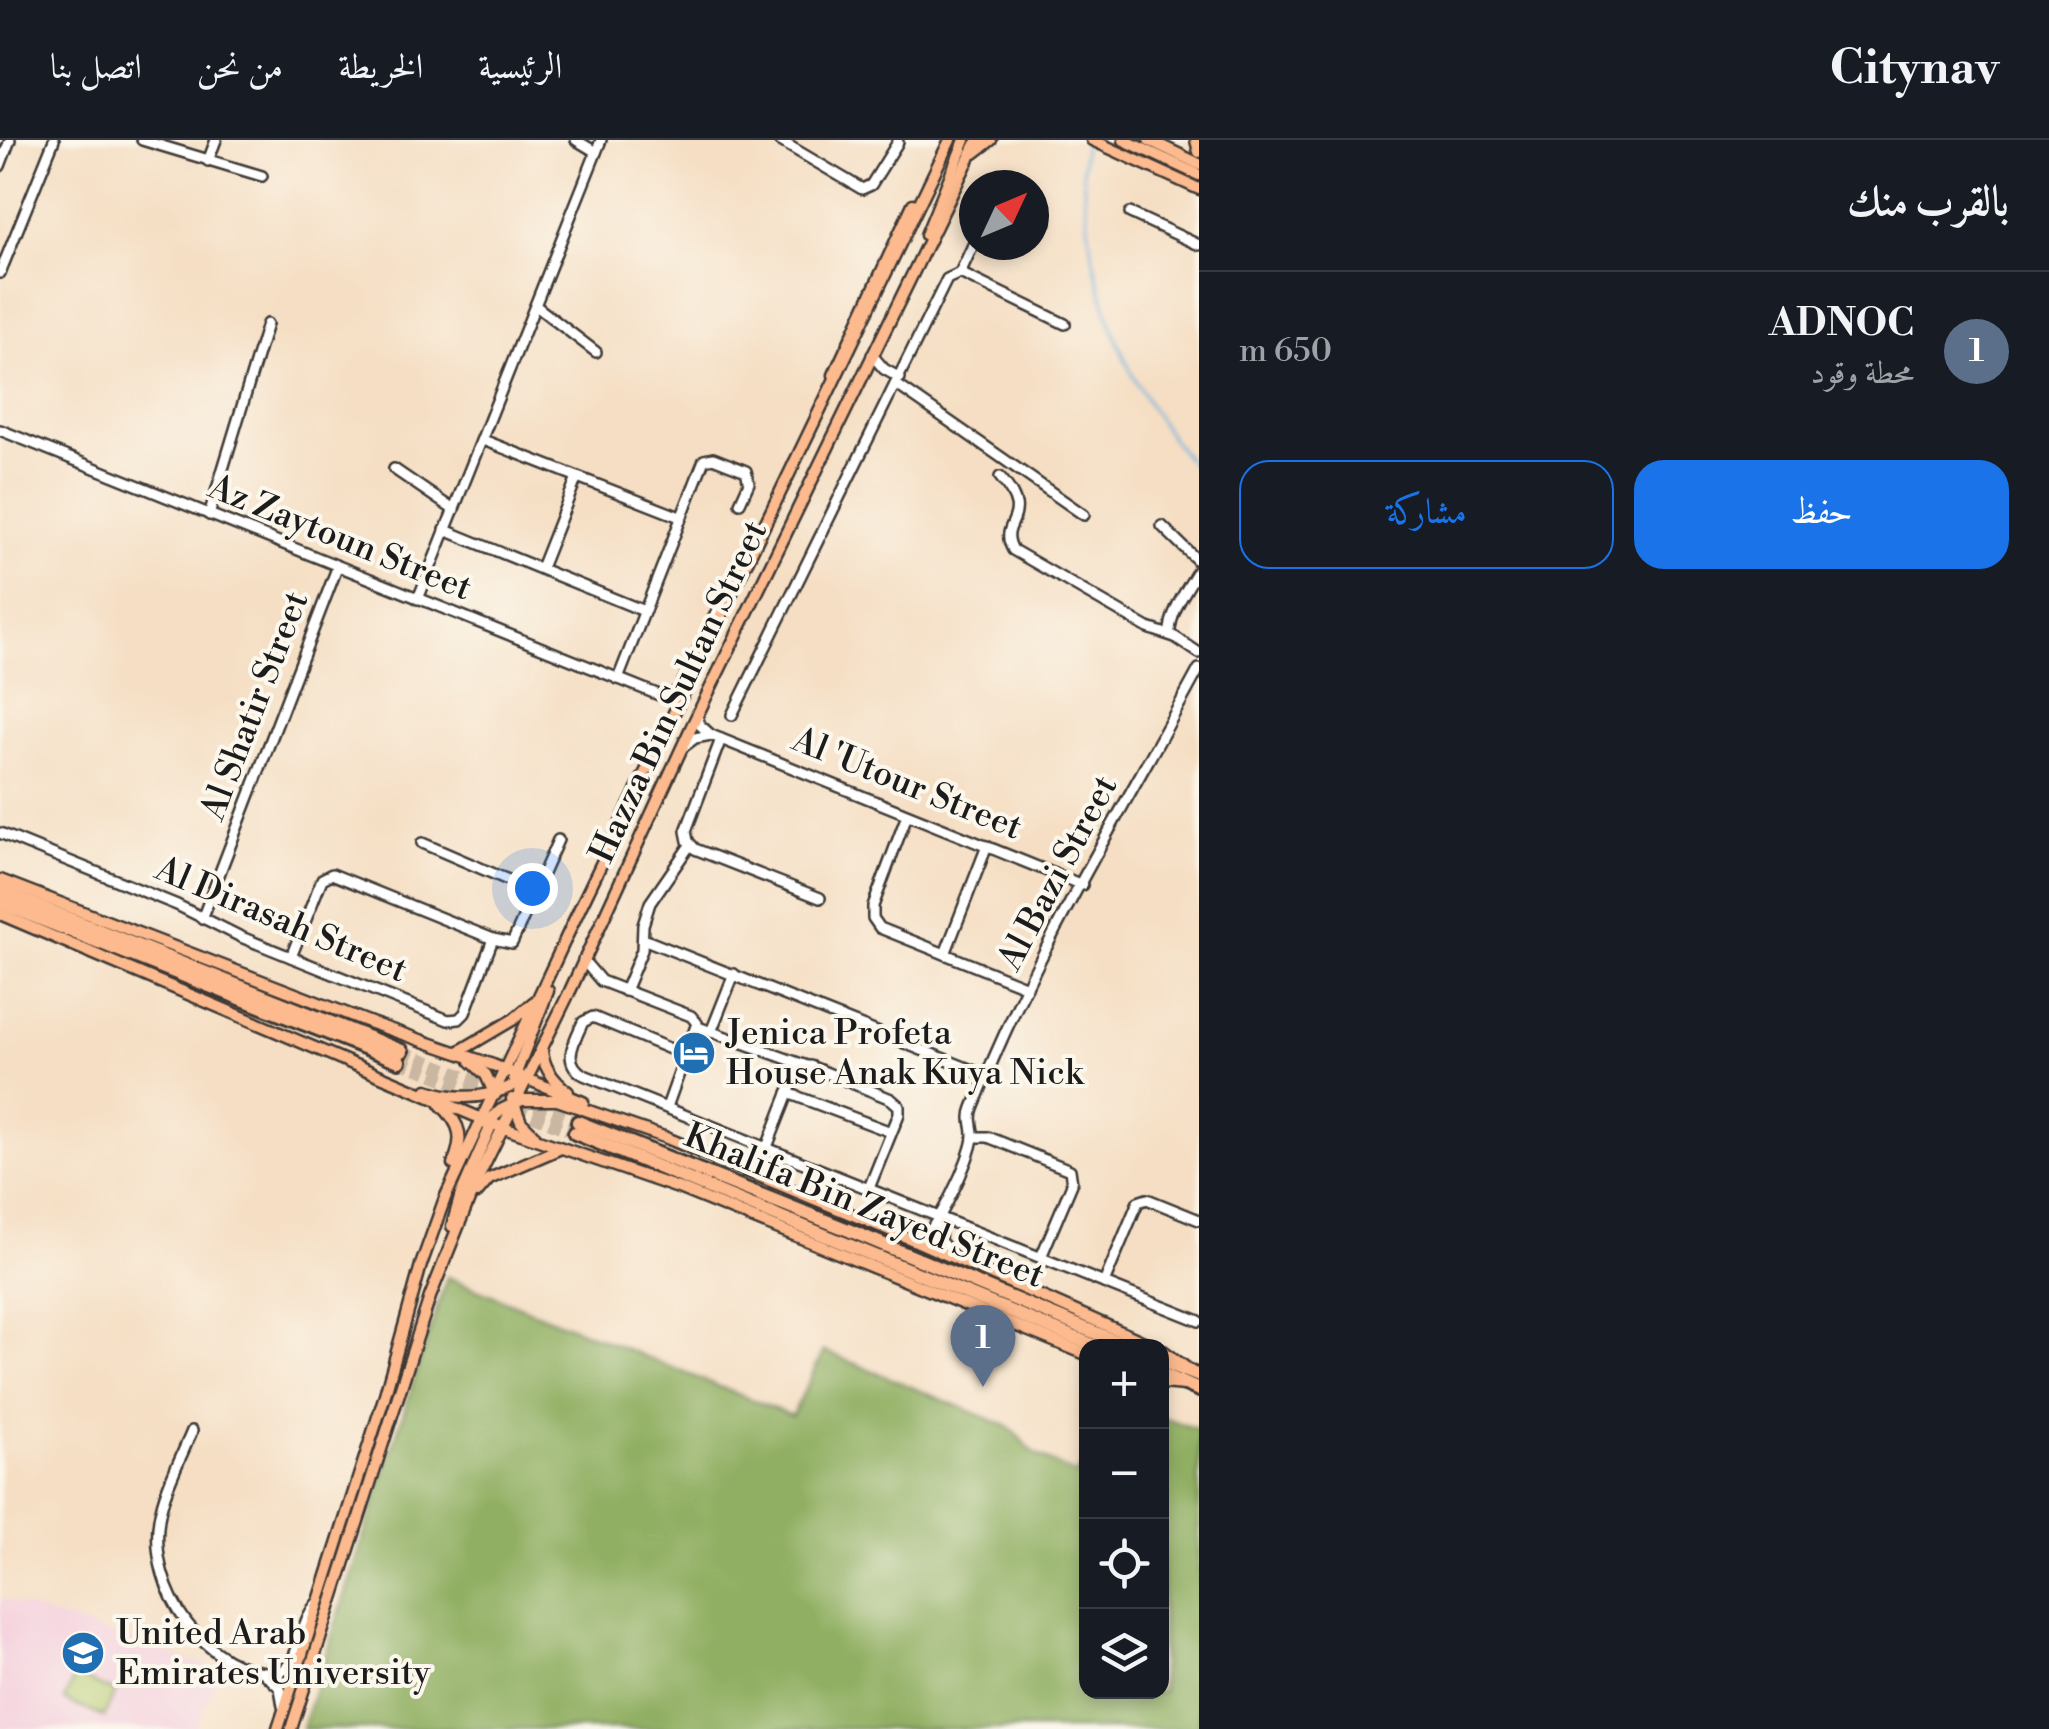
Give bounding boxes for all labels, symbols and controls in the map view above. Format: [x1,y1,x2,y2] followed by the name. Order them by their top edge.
[1830,39,1999,99] text: Citynav
[50,46,142,89] text: اتصل بنا
[197,46,283,89] text: من نحن
[338,46,423,89] text: الخريطة
[478,46,562,89] text: الرئيسية
[959,170,1049,260] north arrow
[1847,176,2009,229] text: بالقرب منك
[1769,300,1914,347] text: ADNOC
[1239,331,1332,371] text: 650 m
[1969,331,1984,371] text: 1
[1811,353,1914,393] text: محطة وقود
[1239,460,1614,569] button: مشاركة
[1634,460,2009,569] button: حفظ
[201,465,478,610] street label: Az Zaytoun Street
[581,514,777,870] street label: Hazza Bin Sultan Street
[191,586,318,827] street label: Al Shatir Street
[785,718,1028,850] street label: Al 'Utour Street
[988,768,1127,979] street label: Al Bazi Street
[148,847,413,992] street label: Al Dirasah Street
[507,863,558,914] your location
[724,1012,1085,1095] place label: Jenica Profeta House Anak Kuya Nick
[671,1030,717,1076] hotel icon: Jenica Profeta House Anak Kuya Nick
[678,1114,1050,1298] street label: Khalifa Bin Zayed Street
[950,1304,1016,1387] pin: 1
[1079,1339,1169,1699] map controls
[1079,1339,1169,1429] button: +
[1079,1429,1169,1519] button: −
[1079,1519,1169,1609] button: locate
[1079,1609,1169,1699] button: layers
[116,1612,431,1695] place label: United Arab Emirates University
[60,1630,106,1676] school or university icon: United Arab Emirates University

